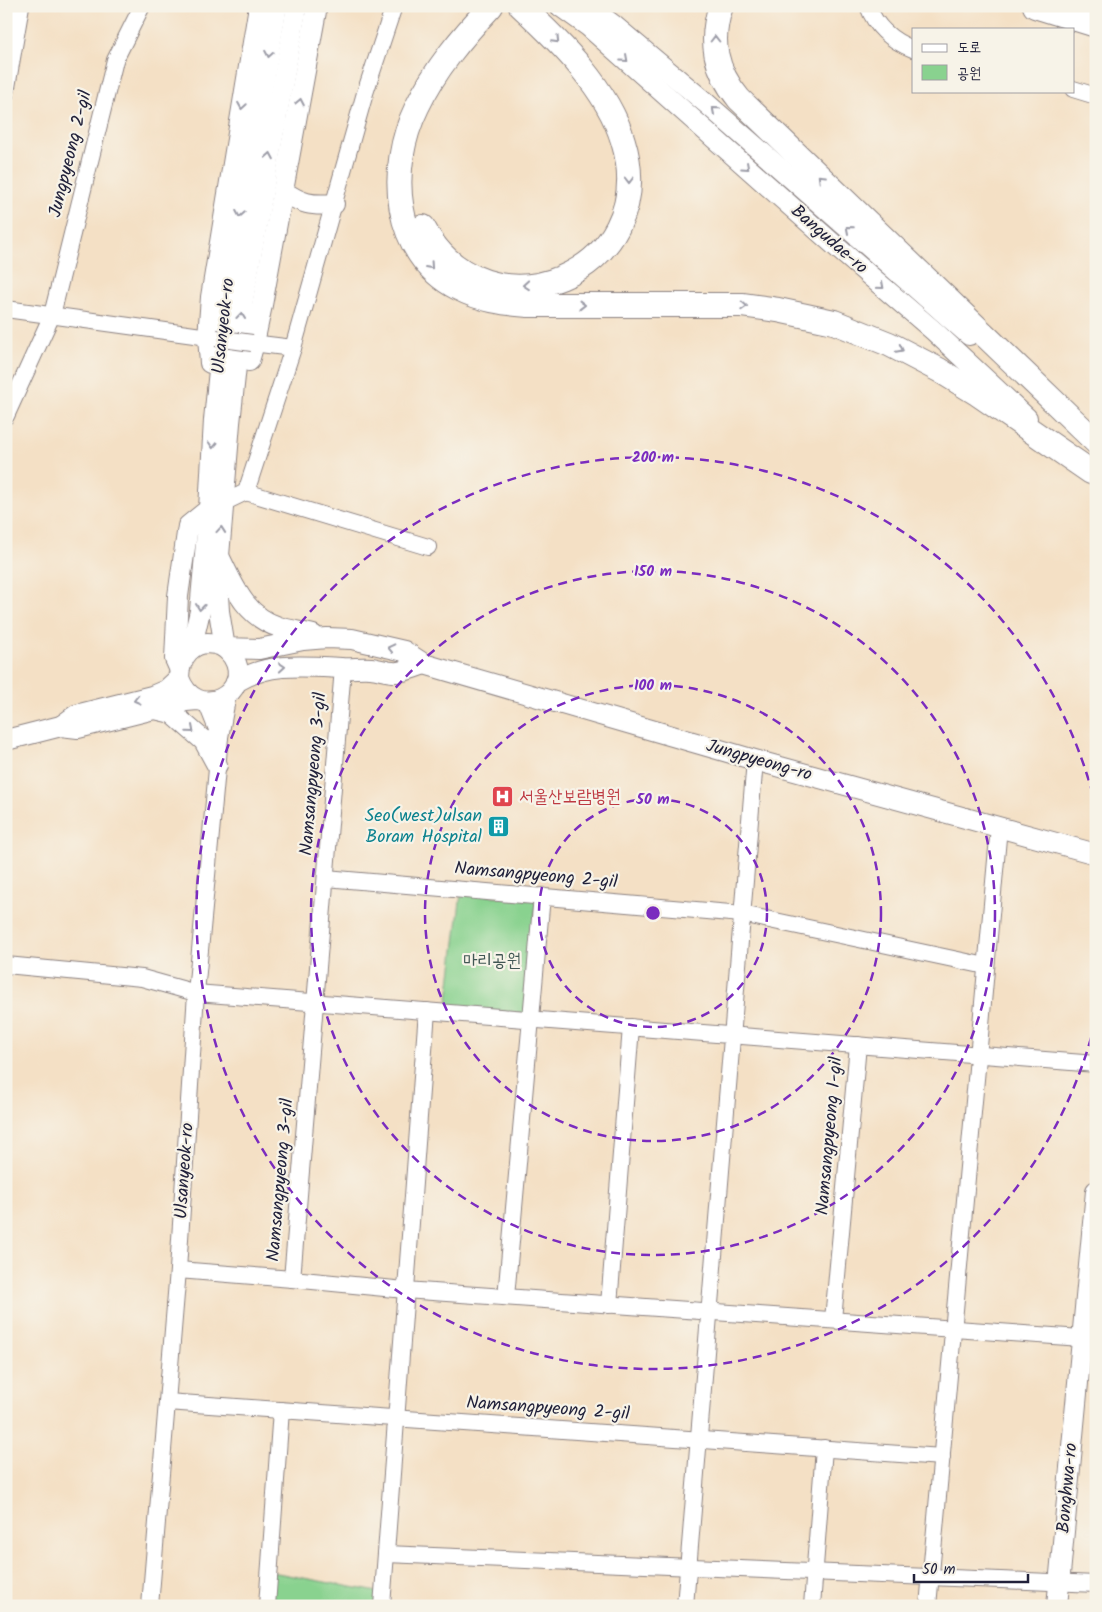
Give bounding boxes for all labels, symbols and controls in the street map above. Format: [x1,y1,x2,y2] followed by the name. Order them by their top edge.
[912,28,1074,92] legend
[550,34,559,43] one-way arrow
[710,34,721,42] one-way arrow
[957,36,981,60] text: 도로
[264,50,274,59] one-way arrow
[619,53,628,62] one-way arrow
[957,62,981,86] text: 공원
[41,87,101,221] street label: Jungpyeong 2-gil
[294,97,304,106] one-way arrow
[238,102,248,110] one-way arrow
[711,107,720,116] one-way arrow
[264,152,274,160] one-way arrow
[741,161,750,170] one-way arrow
[818,174,827,183] one-way arrow
[624,177,634,185] one-way arrow
[784,198,874,282] street label: Bangudae-ro
[235,210,245,218] one-way arrow
[846,226,855,235] one-way arrow
[424,260,433,269] one-way arrow
[205,277,243,375] street label: Ulsanyeok-ro
[522,280,530,291] one-way arrow
[876,280,885,289] one-way arrow
[578,300,586,310] one-way arrow
[741,300,749,311] one-way arrow
[235,312,246,320] one-way arrow
[895,343,904,353] one-way arrow
[207,441,218,449] one-way arrow
[632,446,674,470] text: 200 m
[216,526,227,534] one-way arrow
[634,560,672,584] text: 150 m
[195,603,206,611] one-way arrow
[387,643,396,654] one-way arrow
[278,662,286,673] one-way arrow
[634,674,672,698] text: 100 m
[292,691,336,857] street label: Namsangpyeong 3-gil
[132,694,141,705] one-way arrow
[186,725,195,734] one-way arrow
[703,732,815,790] street label: Jungpyeong-ro
[519,783,620,812] place label: 서울산보람병원
[491,785,515,809] hospital icon: 서울산보람병원
[635,788,670,812] text: 50 m
[365,802,483,852] place label: Seo(west)ulsan Boram Hospital
[486,814,510,838] building icon: Seo(west)ulsan Boram Hospital
[453,854,619,898] street label: Namsangpyeong 2-gil
[644,904,662,922] centre of rings
[463,947,521,976] park label: 마리공원
[809,1055,851,1216] street label: Namsangpyeong 1-gil
[259,1097,303,1263] street label: Namsangpyeong 3-gil
[167,1122,203,1220] street label: Ulsanyeok-ro
[465,1389,631,1429] street label: Namsangpyeong 2-gil
[1050,1442,1086,1534] street label: Bonghwa-ro
[914,1552,1028,1584] scale bar
[922,1558,956,1582] text: 50 m

